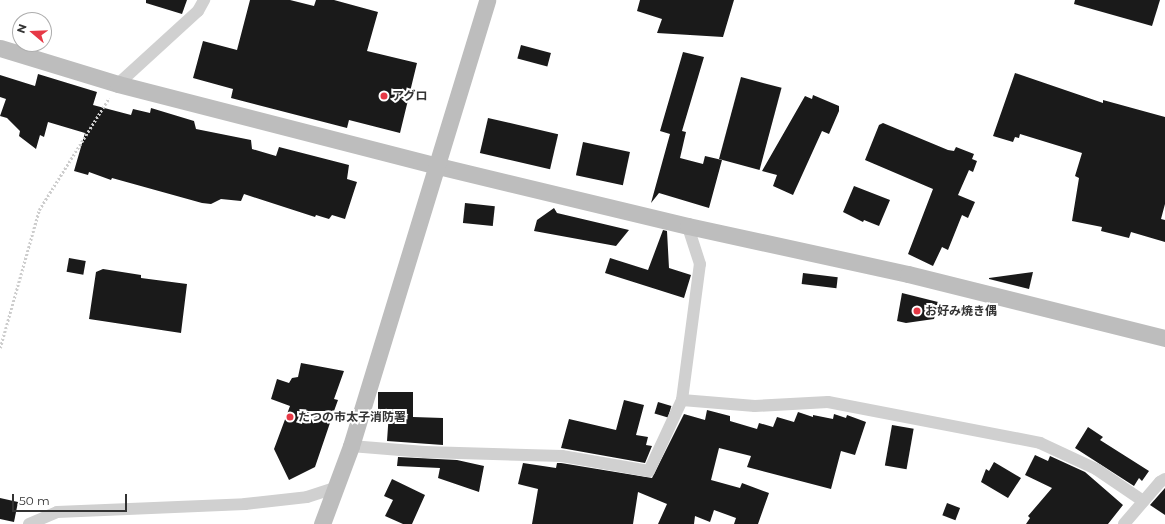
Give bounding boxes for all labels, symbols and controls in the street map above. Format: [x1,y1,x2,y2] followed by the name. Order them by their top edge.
[12,12,52,52] north arrow
[14,22,30,35] text: N
[392,89,428,103] place label: アグロ
[379,91,389,101] marker: アグロ
[925,304,997,318] place label: お好み焼き偶
[912,306,922,316] marker: お好み焼き偶
[298,410,406,424] place label: たつの市太子消防署
[285,412,295,422] marker: たつの市太子消防署
[14,486,129,512] scale bar
[19,493,50,508] text: 50 m

